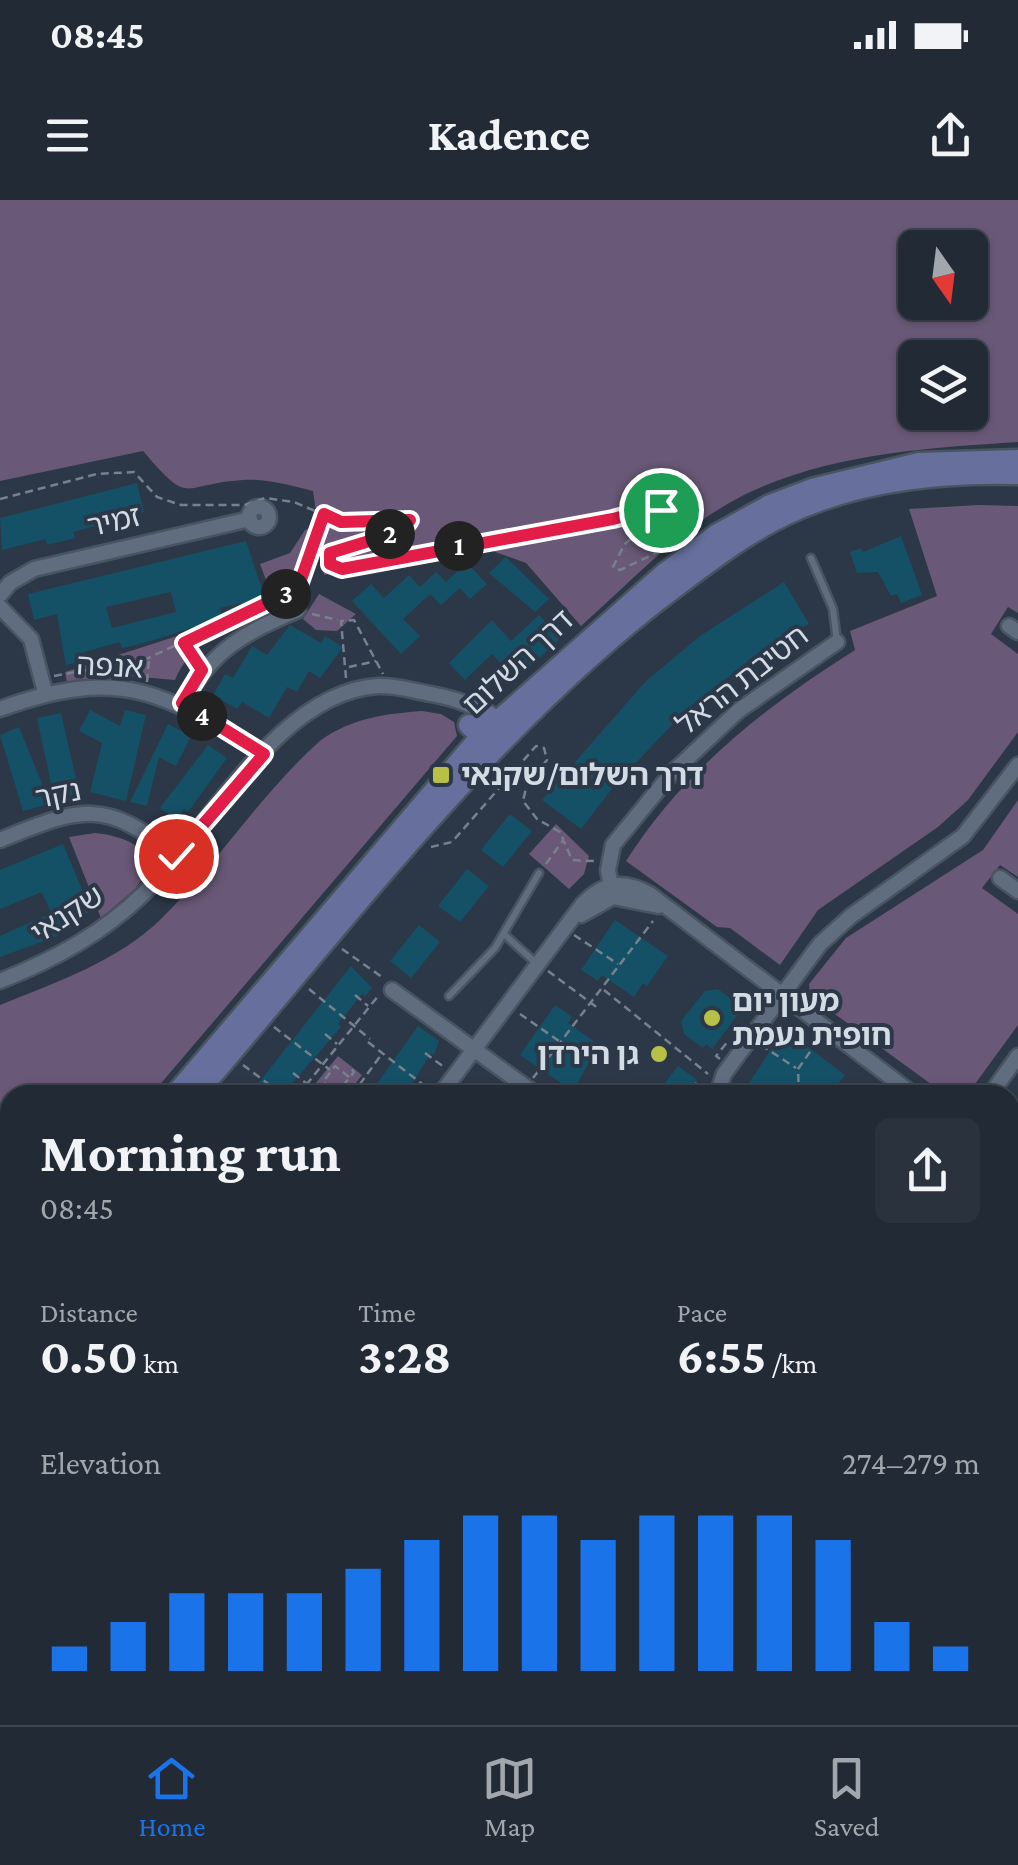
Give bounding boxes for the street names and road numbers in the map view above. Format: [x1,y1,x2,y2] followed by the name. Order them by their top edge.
[84,498,144,543] street label: זמיר
[456,603,579,721] street label: דרך השלום
[669,618,814,741] street label: חטיבת הראל
[76,647,144,684] street label: אנפה
[32,773,84,814] street label: נקר
[24,878,109,949] street label: שקנאי

